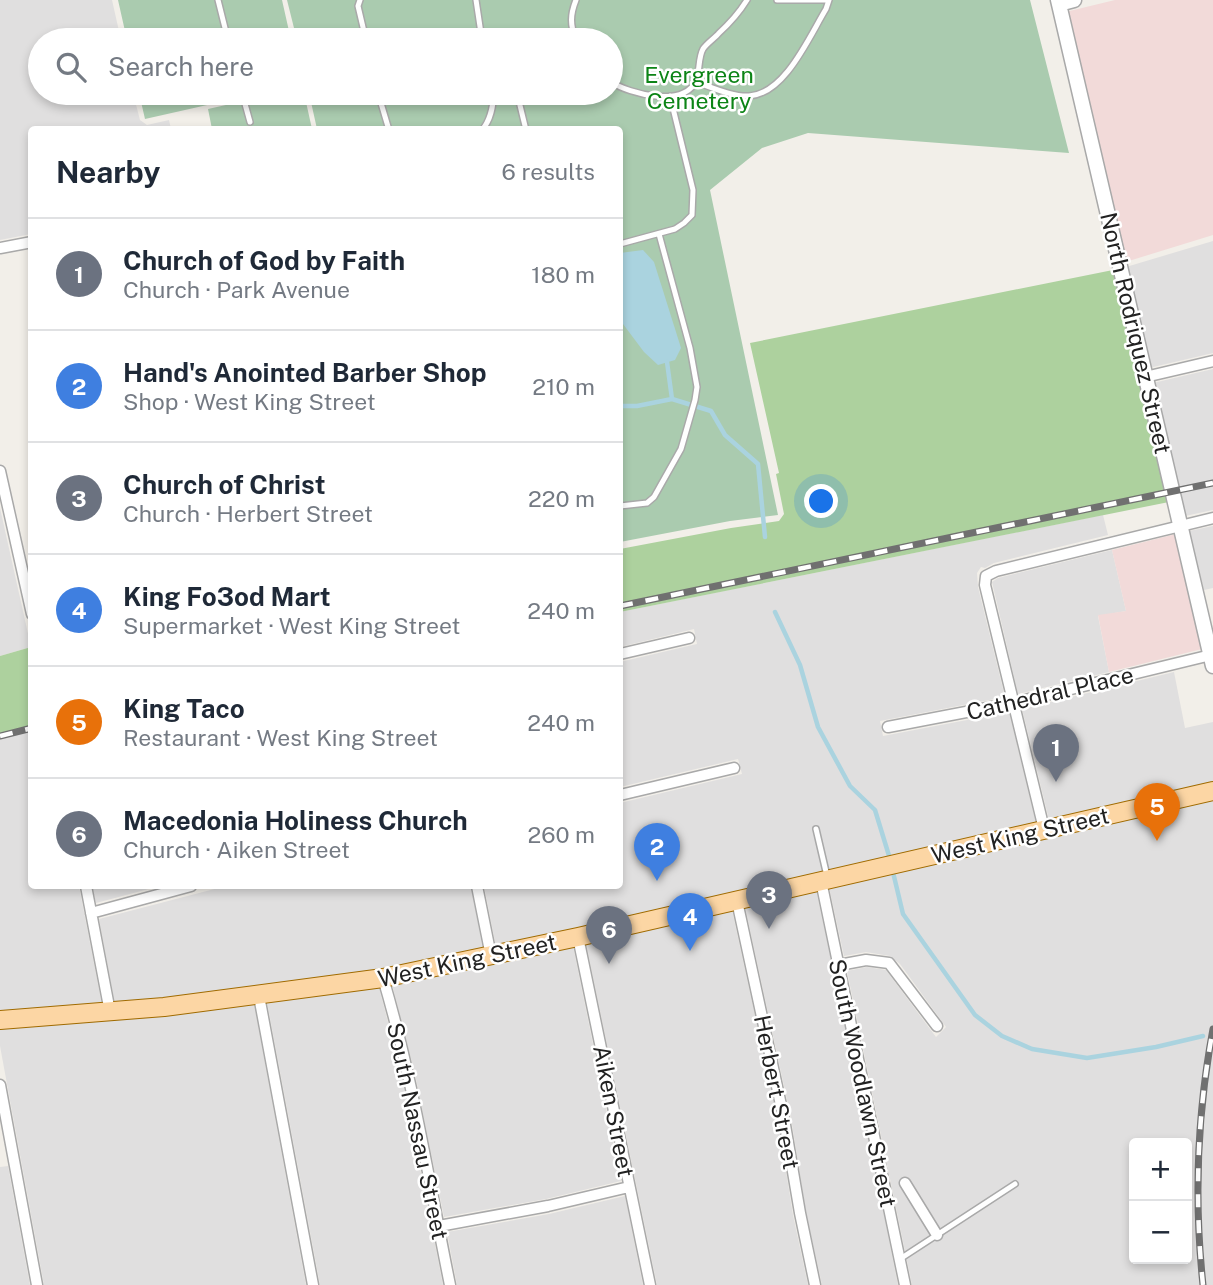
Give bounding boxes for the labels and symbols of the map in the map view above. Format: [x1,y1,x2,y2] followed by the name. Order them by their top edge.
[644,61,754,114] park label: Evergreen Cemetery
[1095,210,1177,456] street label: North Rodriquez Street
[804,484,838,518] your location
[964,661,1136,725] street label: Cathedral Place
[1033,724,1079,782] pin: 1
[1134,783,1180,841] pin: 5
[928,801,1112,869] street label: West King Street
[634,823,680,881] pin: 2
[746,871,792,929] pin: 3
[667,893,713,951] pin: 4
[586,906,632,964] pin: 6
[375,928,559,992] street label: West King Street
[824,956,902,1210] street label: South Woodlawn Street
[749,1013,805,1171] street label: Herbert Street
[382,1020,454,1242] street label: South Nassau Street
[588,1043,640,1179] street label: Aiken Street

